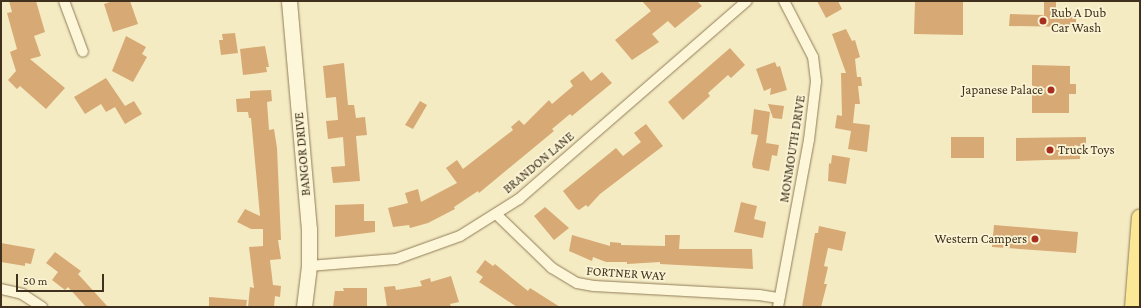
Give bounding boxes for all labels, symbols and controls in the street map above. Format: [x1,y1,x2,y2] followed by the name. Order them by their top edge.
[1051,6,1106,37] place label: Rub A Dub Car Wash
[1038,16,1048,26] marker: Rub A Dub Car Wash
[962,82,1043,98] place label: Japanese Palace
[1046,85,1056,95] marker: Japanese Palace
[777,94,809,204] street label: MONMOUTH DRIVE
[292,112,314,196] street label: BANGOR DRIVE
[500,129,578,197] street label: BRANDON LANE
[1058,142,1115,158] place label: Truck Toys
[1045,145,1055,155] marker: Truck Toys
[935,231,1027,247] place label: Western Campers
[1030,234,1040,244] marker: Western Campers
[586,263,666,285] street label: FORTNER WAY
[18,266,106,292] scale bar
[23,274,47,288] text: 50 m

